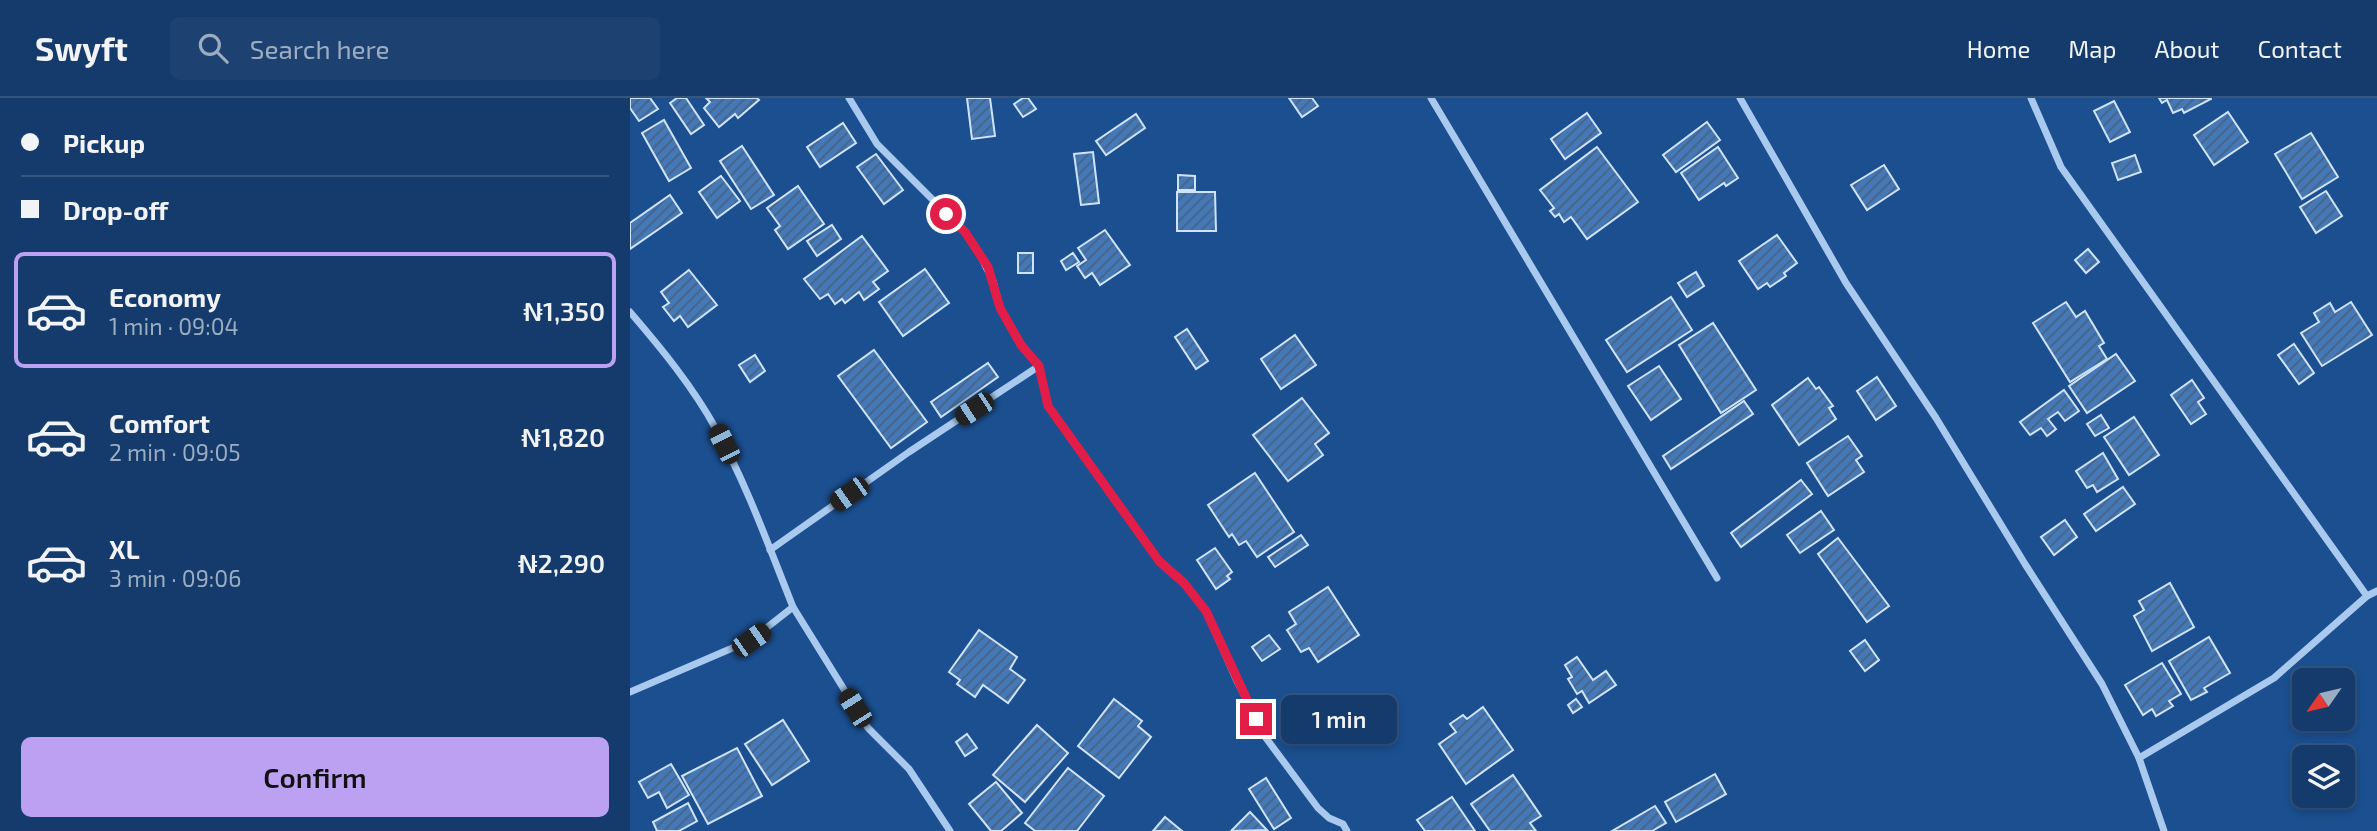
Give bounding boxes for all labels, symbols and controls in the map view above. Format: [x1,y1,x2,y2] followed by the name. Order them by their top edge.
[170,17,660,80] search box
[35,28,128,68] text: Swyft
[194,29,232,67] icon: search
[250,33,390,64] text: Search here
[1967,34,2030,63] text: Home
[2068,34,2116,63] text: Map
[2154,34,2220,63] text: About
[2258,34,2342,63] text: Contact
[63,127,145,158] text: Pickup
[63,194,168,225] text: Drop-off
[930,198,962,230] route start
[25,279,88,342] icon: car
[109,281,221,312] text: Economy
[523,295,605,326] text: ₦1,350
[109,312,239,340] text: 1 min · 09:04
[951,389,998,429] car
[25,405,88,468] icon: car
[109,407,210,438] text: Comfort
[521,421,605,452] text: ₦1,820
[706,421,743,467] car
[109,438,241,466] text: 2 min · 09:05
[826,473,873,515] car
[25,531,88,594] icon: car
[109,533,140,564] text: XL
[518,547,605,578] text: ₦2,290
[109,564,241,592] text: 3 min · 09:06
[728,619,775,661] car
[2292,668,2356,732] north arrow
[2292,668,2355,808] map controls
[835,685,876,731] car
[1280,694,1396,744] callout: 1 min
[1240,703,1272,735] route end
[1312,705,1366,733] text: 1 min
[21,737,609,817] button: Confirm
[2292,745,2355,808] button: layers

